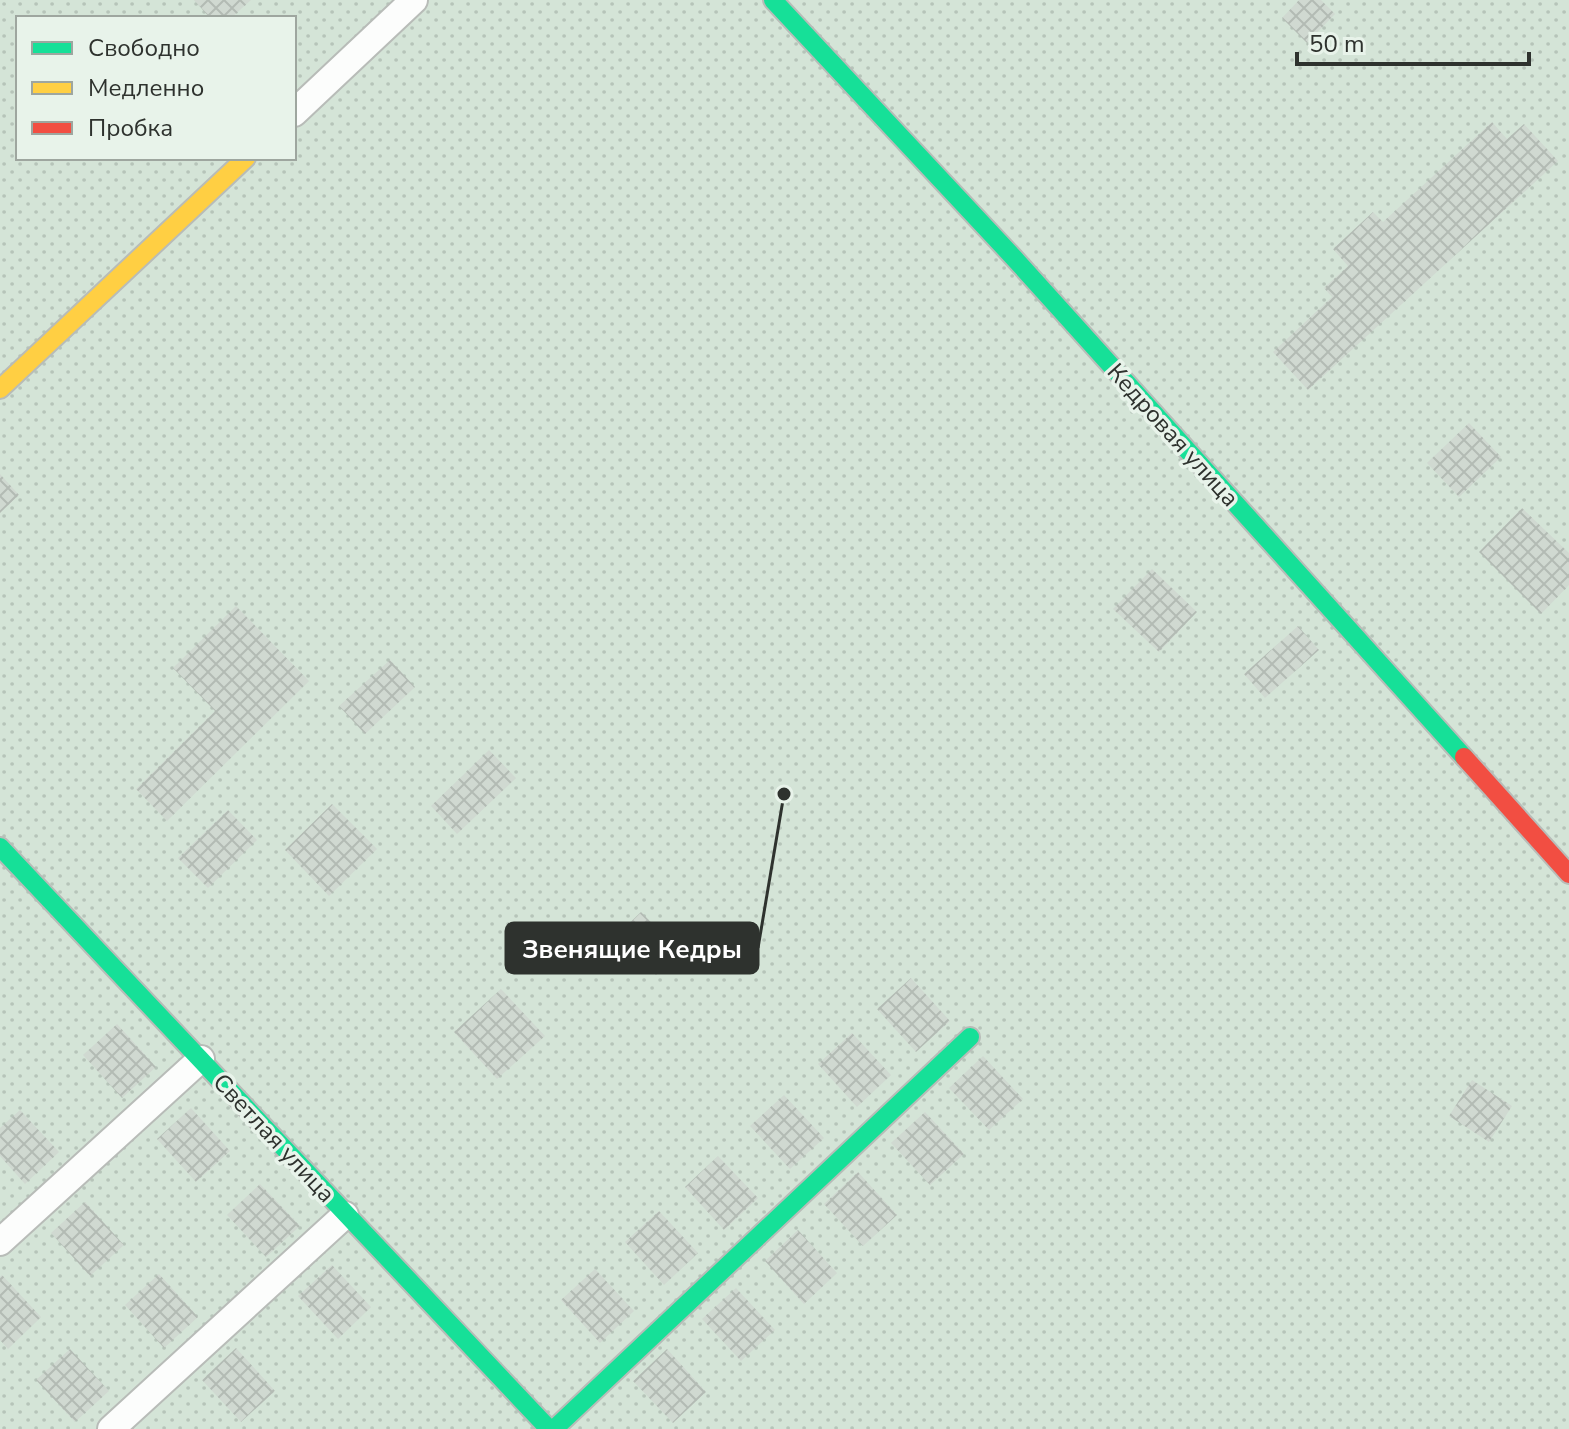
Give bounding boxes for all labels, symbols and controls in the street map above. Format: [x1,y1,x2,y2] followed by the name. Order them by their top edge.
[16,16,296,160] legend
[1297,16,1529,66] scale bar
[1309,28,1365,60] text: 50 m
[88,32,200,64] text: Свободно
[88,72,204,104] text: Медленно
[88,112,173,144] text: Пробка
[1100,357,1246,513] street label: Кедровая улица
[506,923,758,973] callout: Звенящие Кедры
[522,932,742,967] text: Звенящие Кедры
[206,1067,342,1209] street label: Светлая улица

